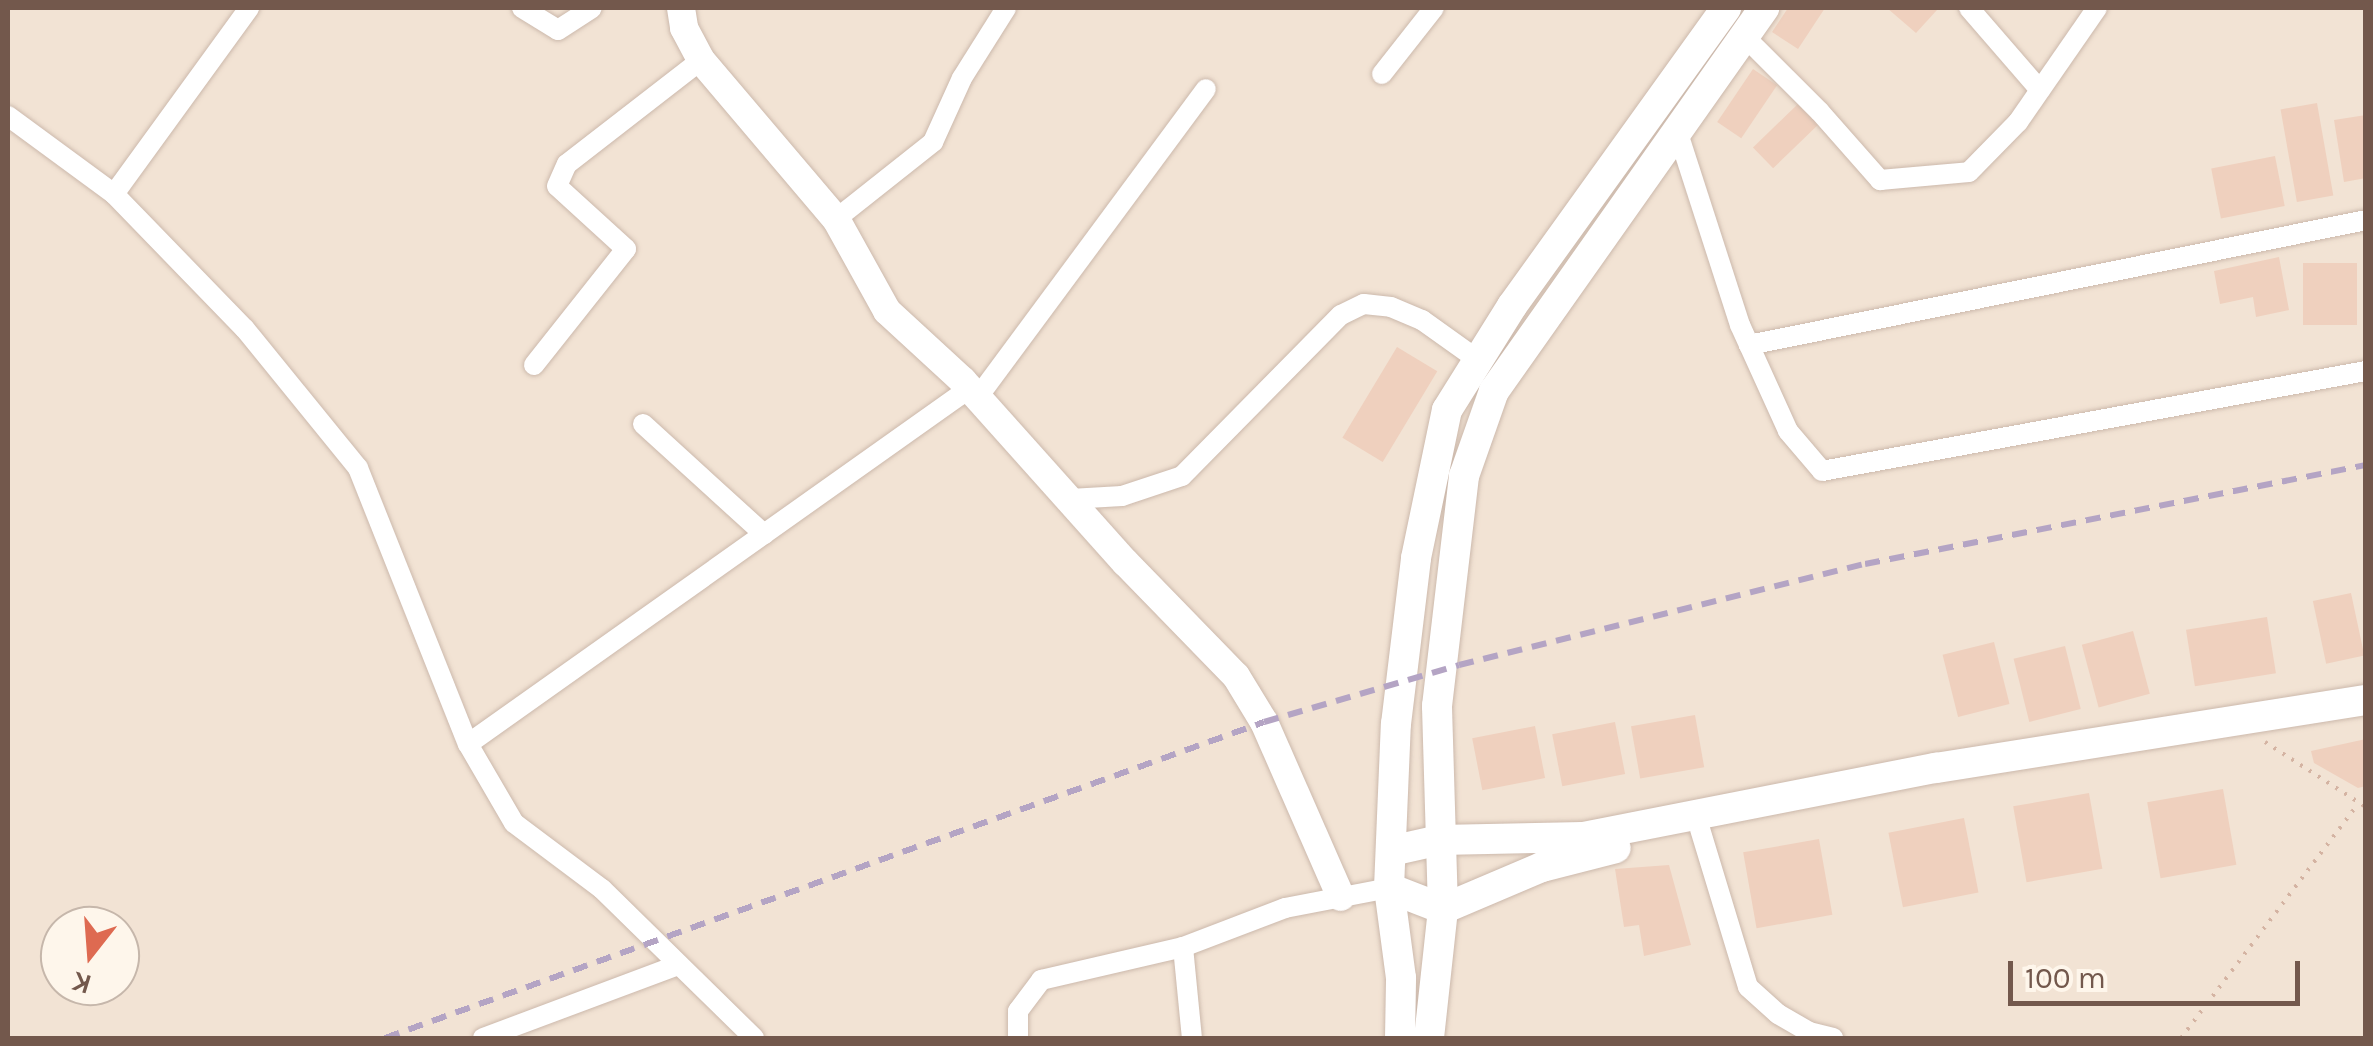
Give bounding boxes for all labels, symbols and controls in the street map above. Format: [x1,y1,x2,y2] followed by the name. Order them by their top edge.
[40,906,140,1006] north arrow
[2013,941,2306,1003] scale bar
[2025,960,2106,996] text: 100 m
[68,965,95,1002] text: K

